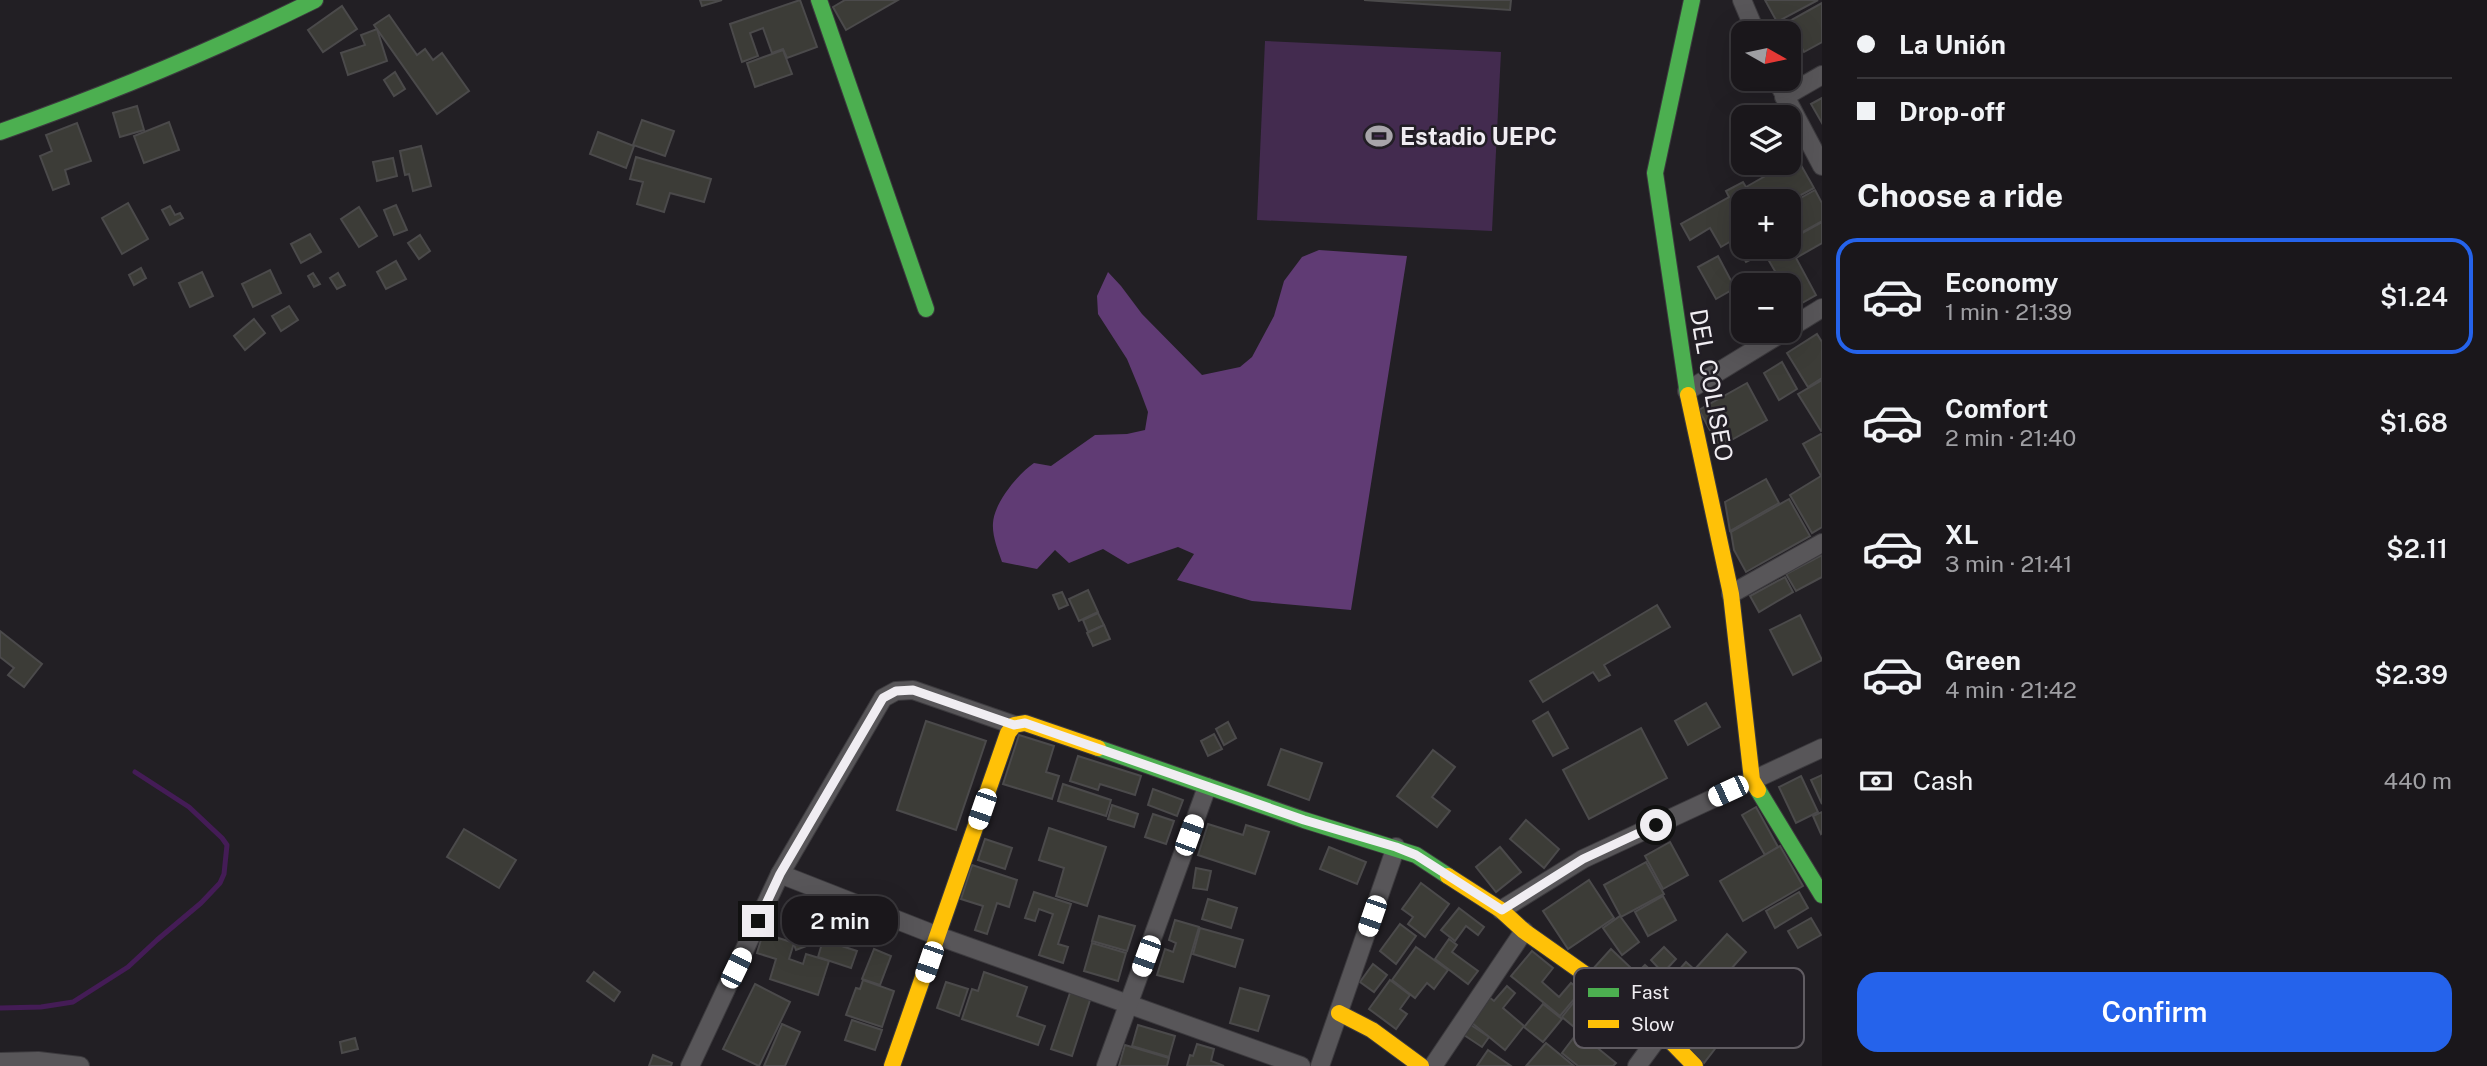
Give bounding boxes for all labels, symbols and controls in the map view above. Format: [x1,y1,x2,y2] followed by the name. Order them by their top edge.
[1731,21,1801,91] north arrow
[1731,21,1801,343] map controls
[1899,29,2006,60] text: La Unión
[1899,96,2005,127] text: Drop-off
[1731,105,1801,175] button: layers
[1364,121,1394,151] sports icon: Estadio UEPC
[1400,122,1557,150] place label: Estadio UEPC
[1857,177,2063,214] text: Choose a ride
[1731,189,1801,259] button: +
[1861,265,1924,328] icon: car
[1945,267,2058,298] text: Economy
[1731,273,1801,343] button: −
[2380,281,2448,312] text: $1.24
[1945,298,2072,325] text: 1 min · 21:39
[1685,306,1739,464] street label: DEL COLISEO
[1861,391,1924,454] icon: car
[1945,393,2048,424] text: Comfort
[2379,407,2448,438] text: $1.68
[1945,424,2076,451] text: 2 min · 21:40
[1861,517,1924,580] icon: car
[1945,519,1979,550] text: XL
[2386,533,2448,564] text: $2.11
[1945,550,2072,577] text: 3 min · 21:41
[1861,643,1924,706] icon: car
[1945,645,2021,676] text: Green
[2375,659,2448,690] text: $2.39
[1945,676,2077,703] text: 4 min · 21:42
[1857,762,1895,800] icon: cash
[1913,765,1973,796] text: Cash
[2384,767,2452,794] text: 440 m
[1705,773,1752,809] car
[966,786,999,832] car
[1640,809,1672,841] route start
[1172,812,1207,858] car
[1356,893,1389,939] car
[782,897,898,946] callout: 2 min
[742,905,774,937] route end
[810,907,870,934] text: 2 min
[1129,933,1164,979] car
[913,939,946,985] car
[718,945,755,991] car
[1574,968,1804,1048] legend
[1857,972,2452,1052] button: Confirm
[1631,981,1669,1003] text: Fast
[1631,1013,1675,1035] text: Slow

